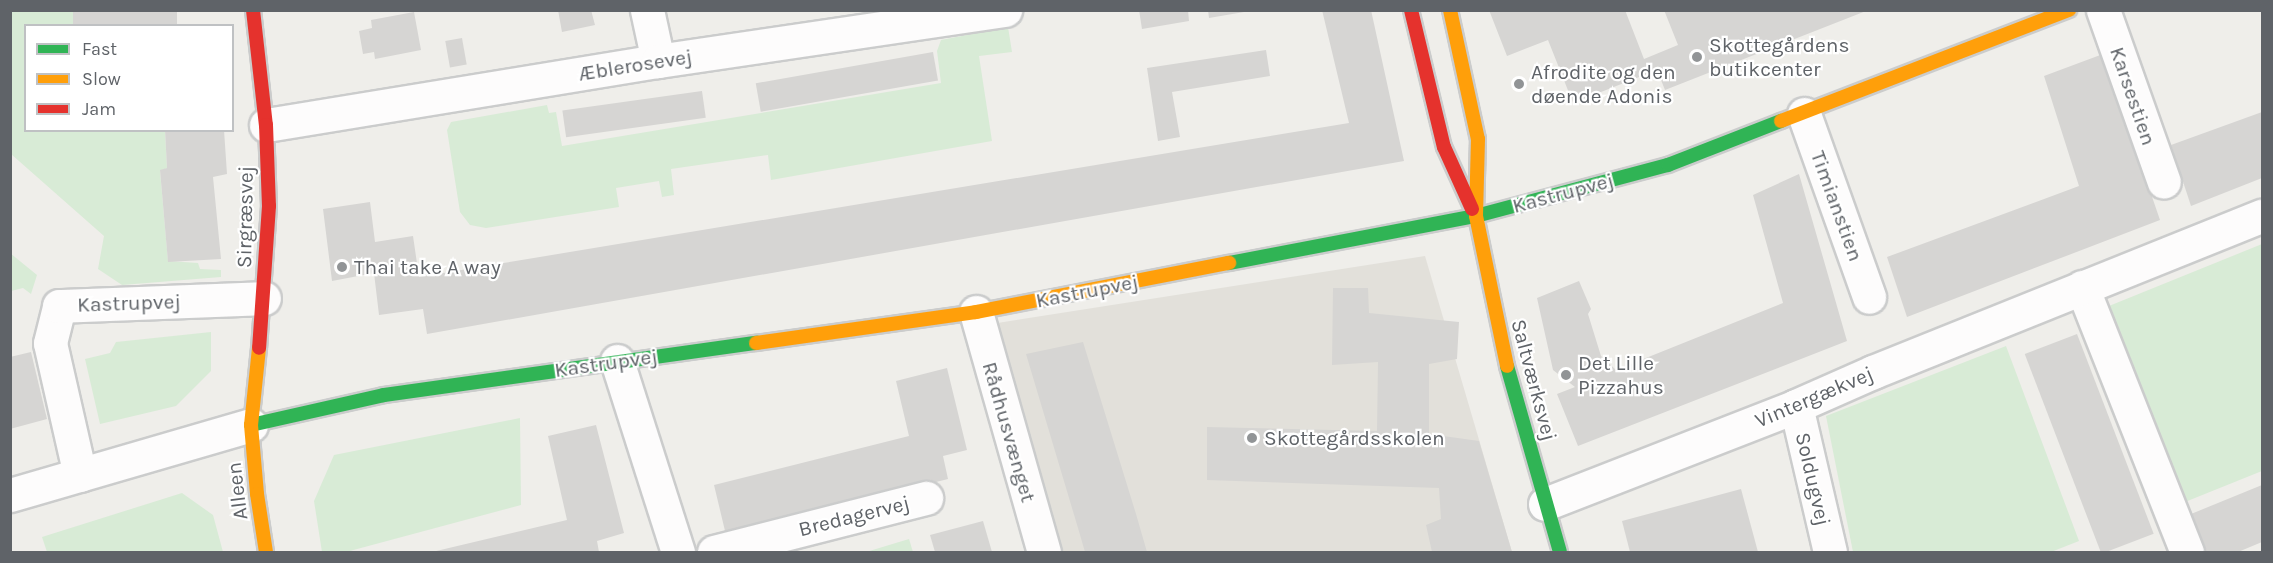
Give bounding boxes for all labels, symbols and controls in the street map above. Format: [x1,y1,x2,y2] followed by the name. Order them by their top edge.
[24,24,234,132] legend
[1709,32,1850,82] place label: Skottegårdens butikcenter
[82,38,117,60] text: Fast
[2104,43,2162,149] street label: Karsestien
[576,44,694,86] street label: Æblerosevej
[1690,50,1704,64] marker: Skottegårdens butikcenter
[1531,59,1676,109] place label: Afrodite og den døende Adonis
[82,68,121,90] text: Slow
[1512,77,1526,91] marker: Afrodite og den døende Adonis
[82,98,116,120] text: Jam
[1805,147,1869,265] street label: Timianstien
[232,166,258,268] street label: Sirgræsvej
[1510,167,1616,219] street label: Kastrupvej
[354,254,501,280] place label: Thai take A way
[335,260,349,274] marker: Thai take A way
[1034,269,1140,313] street label: Kastrupvej
[77,289,181,317] street label: Kastrupvej
[1506,316,1562,444] street label: Saltværksvej
[553,343,659,383] street label: Kastrupvej
[1578,350,1664,400] place label: Det Lille Pizzahus
[977,359,1041,505] street label: Rådhusvænget
[1751,361,1877,433] street label: Vintergækvej
[1559,368,1573,382] marker: Det Lille Pizzahus
[1264,425,1445,451] place label: Skottegårdsskolen
[1790,430,1836,528] street label: Soldugvej
[1245,431,1259,445] marker: Skottegårdsskolen
[221,461,253,521] street label: Alleen
[796,490,912,542] street label: Bredagervej

